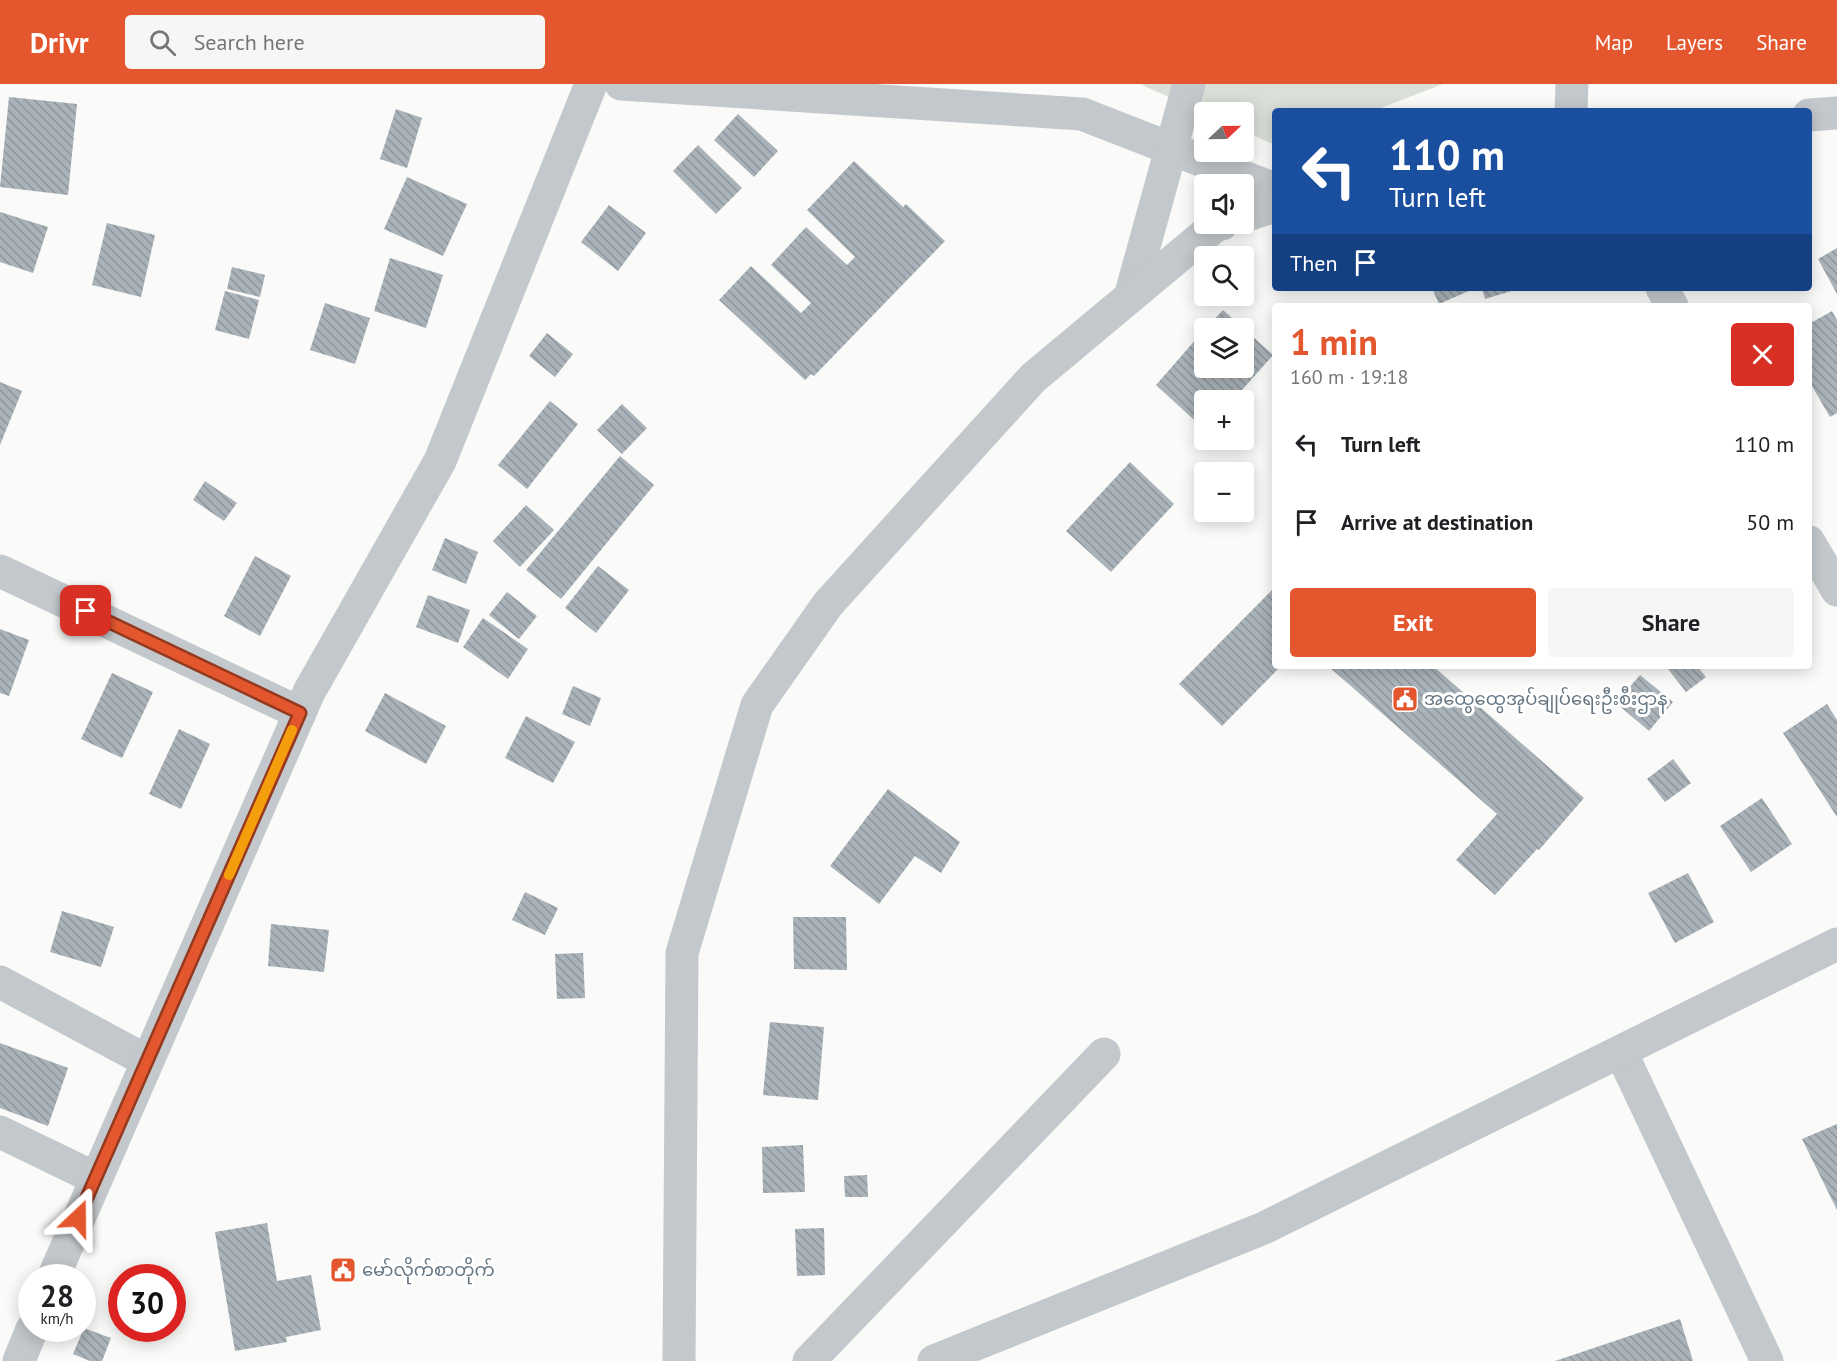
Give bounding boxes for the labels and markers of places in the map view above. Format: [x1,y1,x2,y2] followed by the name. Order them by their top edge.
[60,585,111,636] pin
[1390,684,1420,714] public building icon: အထွေထွေအုပ်ချုပ်ရေးဦးစီးဌာန
[1424,685,1668,714] place label: အထွေထွေအုပ်ချုပ်ရေးဦးစီးဌာန
[328,1255,358,1285] public building icon: မော်လိုက်စာတိုက်
[362,1256,495,1285] place label: မော်လိုက်စာတိုက်

